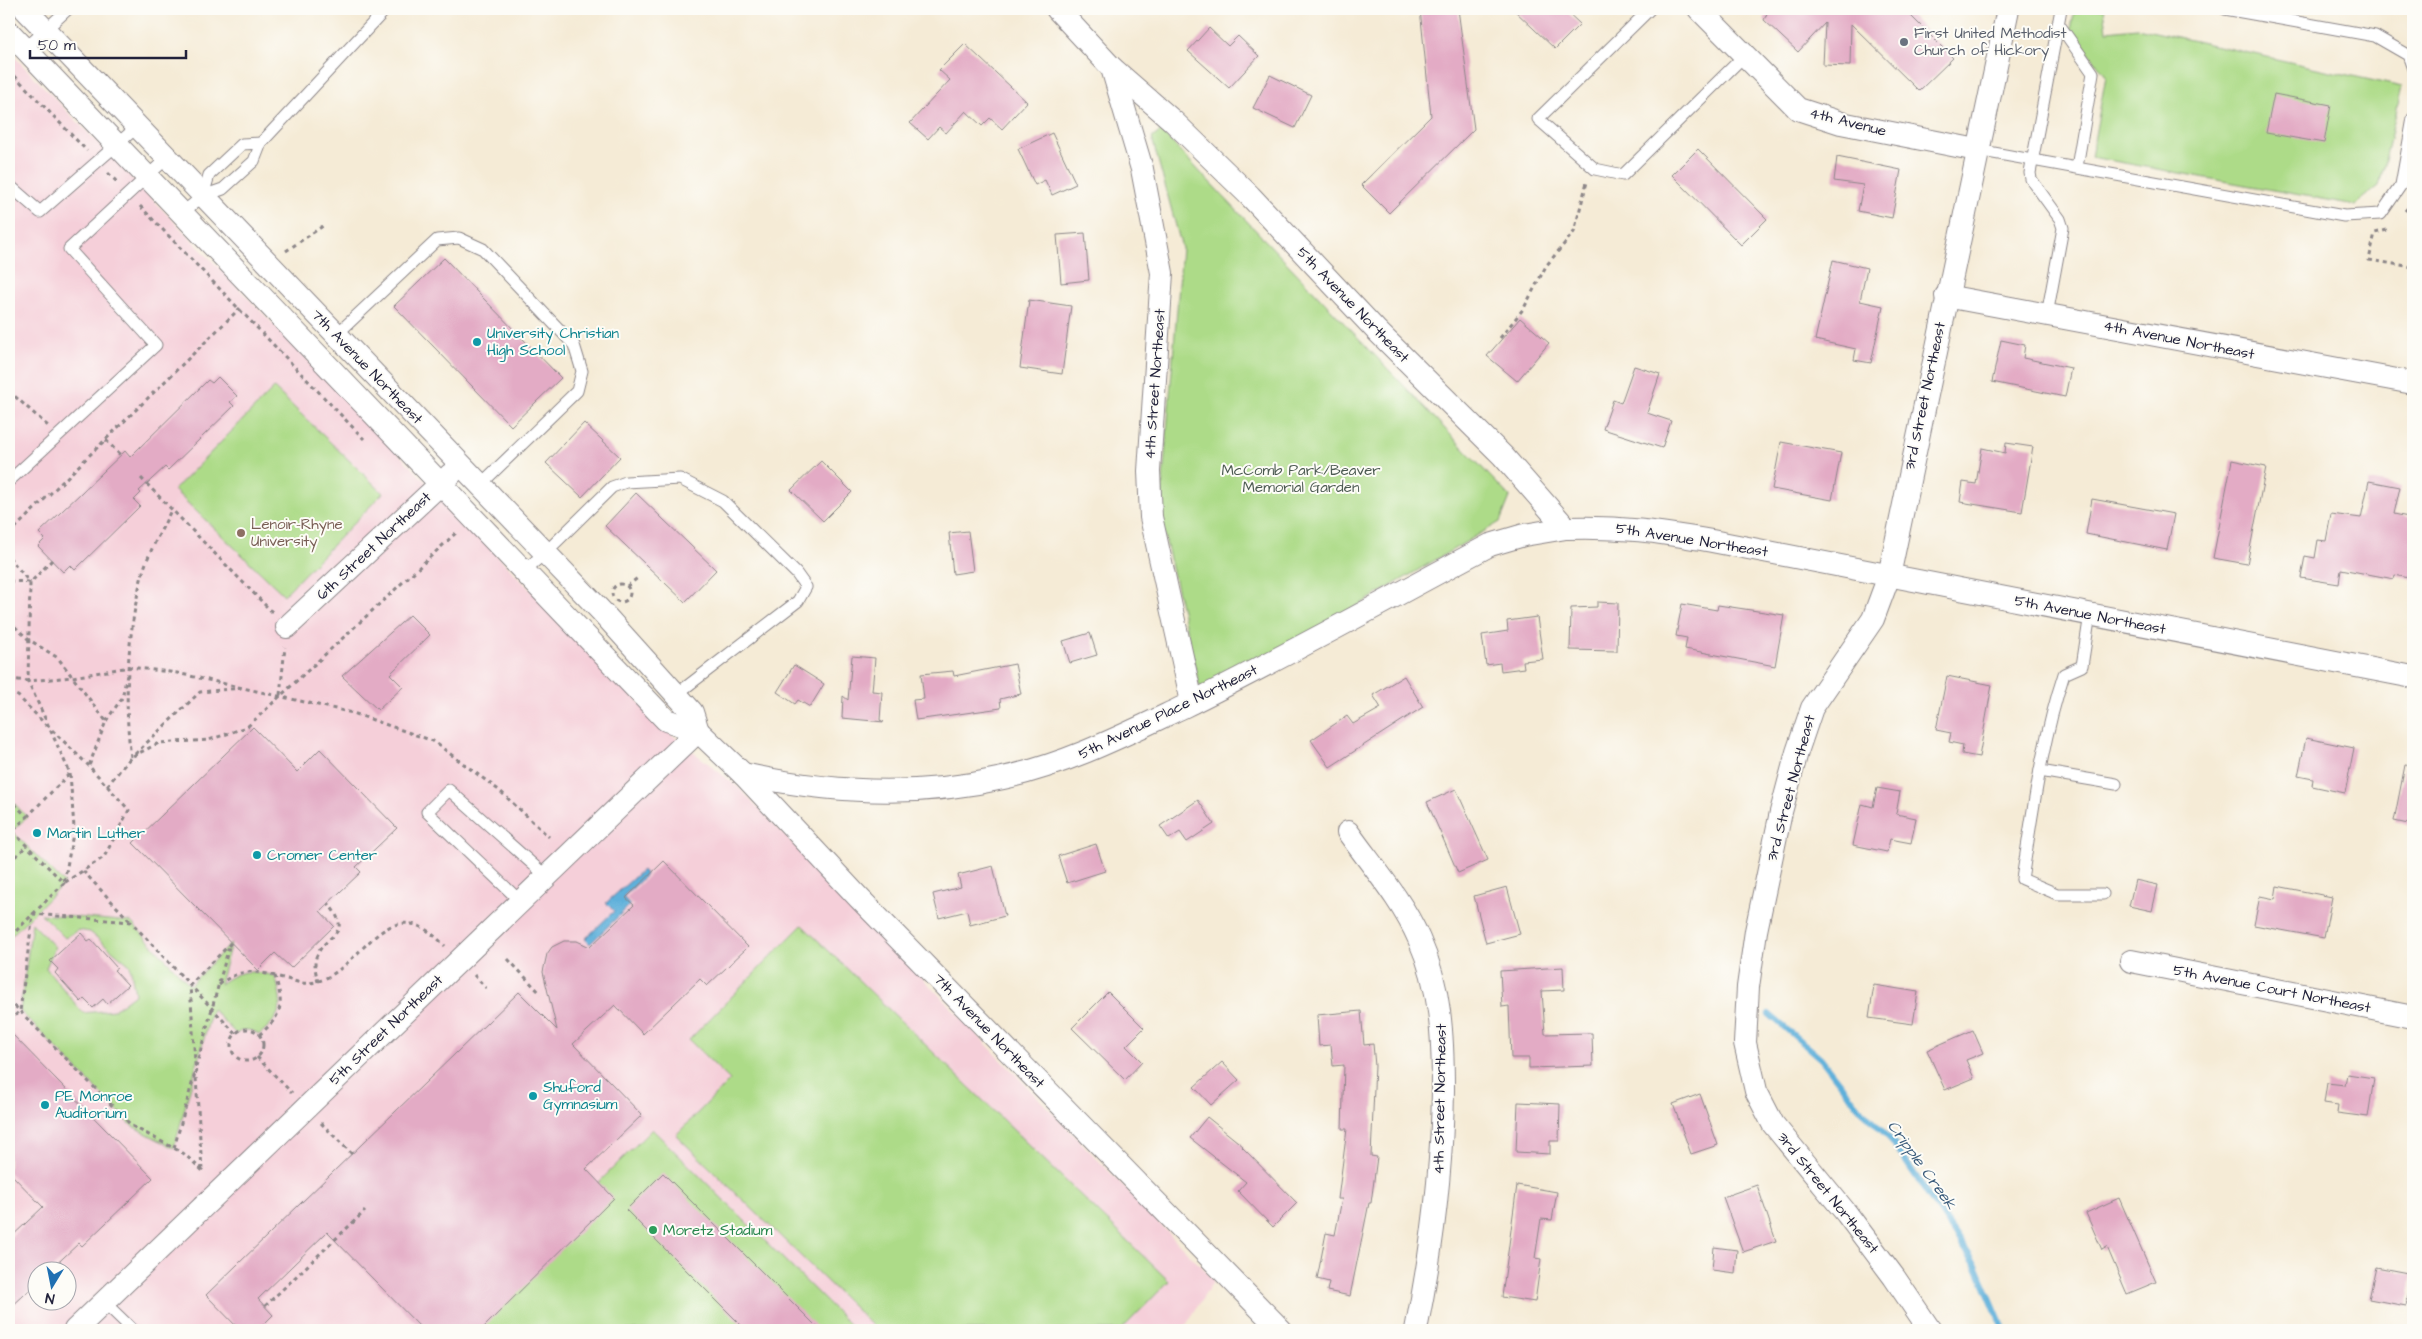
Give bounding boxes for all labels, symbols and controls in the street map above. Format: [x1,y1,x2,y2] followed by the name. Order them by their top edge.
[1914,23,2067,62] place label: First United Methodist Church of Hickory
[30,28,186,60] scale bar
[38,35,76,56] text: 50 m
[1898,36,1910,48] marker: First United Methodist Church of Hickory
[1807,102,1889,142] street label: 4th Avenue
[1292,242,1414,368] street label: 5th Avenue Northeast
[307,305,427,429] street label: 7th Avenue Northeast
[1139,308,1171,460] street label: 4th Street Northeast
[2102,315,2256,365] street label: 4th Avenue Northeast
[1899,320,1951,472] street label: 3rd Street Northeast
[487,323,620,362] place label: University Christian High School
[471,336,483,348] marker: University Christian High School
[1221,460,1381,498] park label: McComb Park/Beaver Memorial Garden
[312,487,436,605] street label: 6th Street Northeast
[251,514,343,553] place label: Lenoir-Rhyne University
[1614,518,1770,562] street label: 5th Avenue Northeast
[235,527,247,539] marker: Lenoir-Rhyne University
[2013,590,2167,640] street label: 5th Avenue Northeast
[1075,659,1261,765] street label: 5th Avenue Place Northeast
[1761,712,1821,864] street label: 3rd Street Northeast
[47,823,145,844] place label: Martin Luther
[31,827,43,839] marker: Martin Luther
[267,845,377,866] place label: Cromer Center
[251,849,263,861] marker: Cromer Center
[2171,960,2373,1018] street label: 5th Avenue Court Northeast
[929,969,1049,1093] street label: 7th Avenue Northeast
[324,970,448,1090] street label: 5th Street Northeast
[1428,1023,1452,1175] street label: 4th Street Northeast
[543,1077,618,1116] place label: Shuford Gymnasium
[55,1086,133,1124] place label: PE Monroe Auditorium
[527,1090,539,1102] marker: Shuford Gymnasium
[39,1099,51,1111] marker: PE Monroe Auditorium
[1882,1116,1963,1215] water label: Cripple Creek
[1772,1128,1884,1258] street label: 3rd Street Northeast
[663,1220,773,1241] place label: Moretz Stadium
[647,1224,659,1236] marker: Moretz Stadium
[28,1262,78,1312] north arrow
[44,1287,56,1308] text: N

